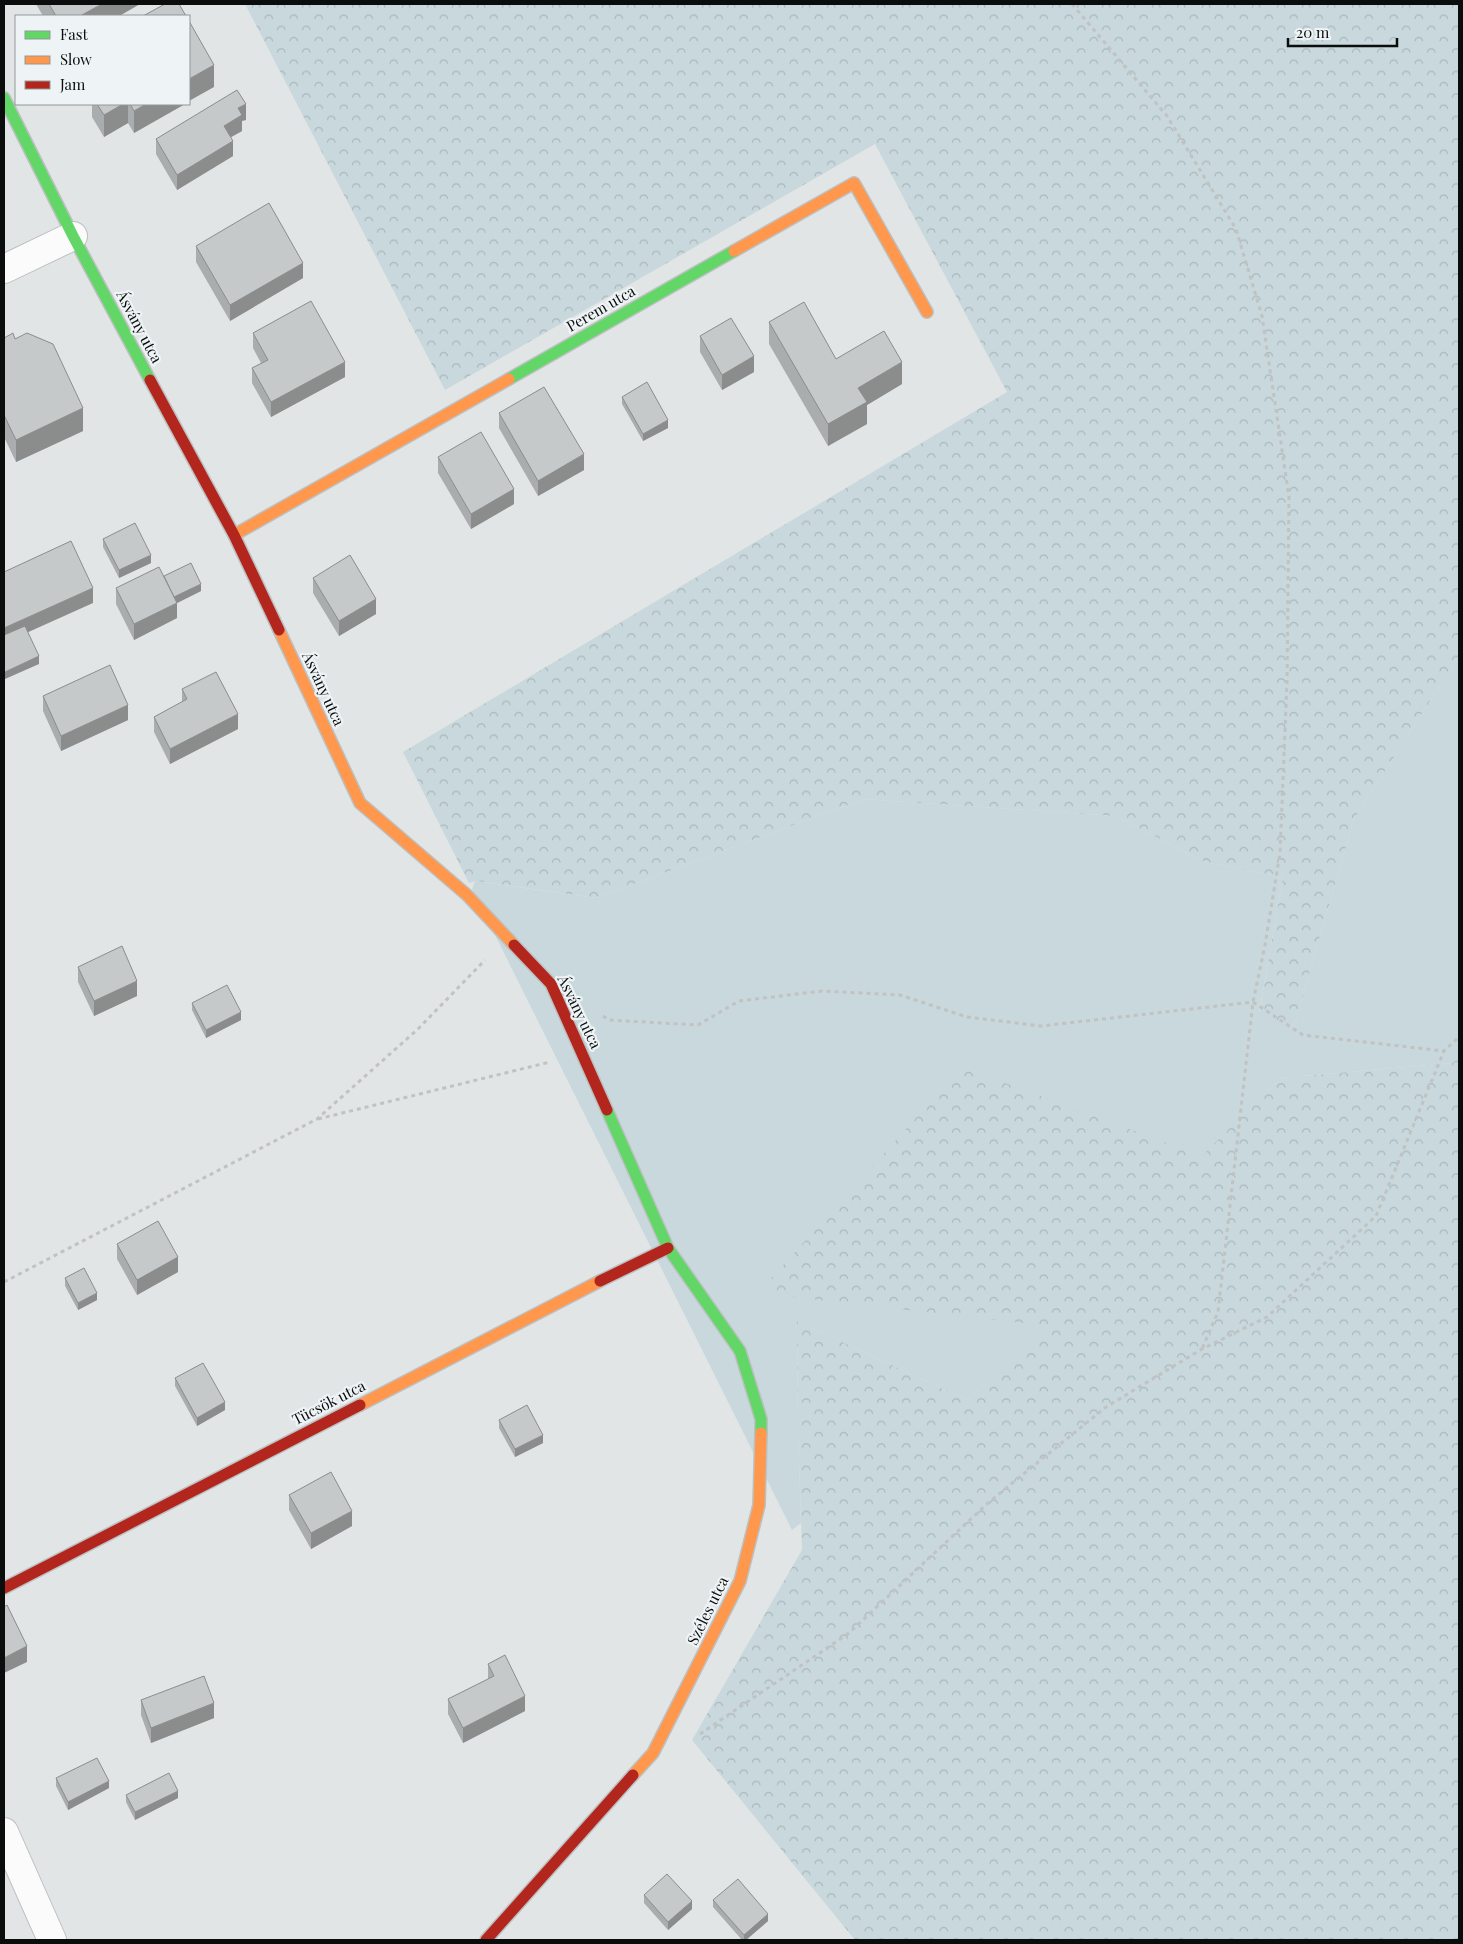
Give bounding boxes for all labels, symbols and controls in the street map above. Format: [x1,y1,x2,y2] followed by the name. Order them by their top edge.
[15,15,190,105] legend
[1288,15,1397,47] scale bar
[1296,22,1330,42] text: 20 m
[60,24,89,44] text: Fast
[60,49,92,69] text: Slow
[59,74,86,94] text: Jam
[563,280,639,336] street label: Perem utca
[112,286,168,367] street label: Ásvány utca
[298,647,350,729] street label: Ásvány utca
[553,971,607,1052] street label: Ásvány utca
[289,1375,369,1429] street label: Tücsök utca
[682,1573,732,1648] street label: Széles utca

